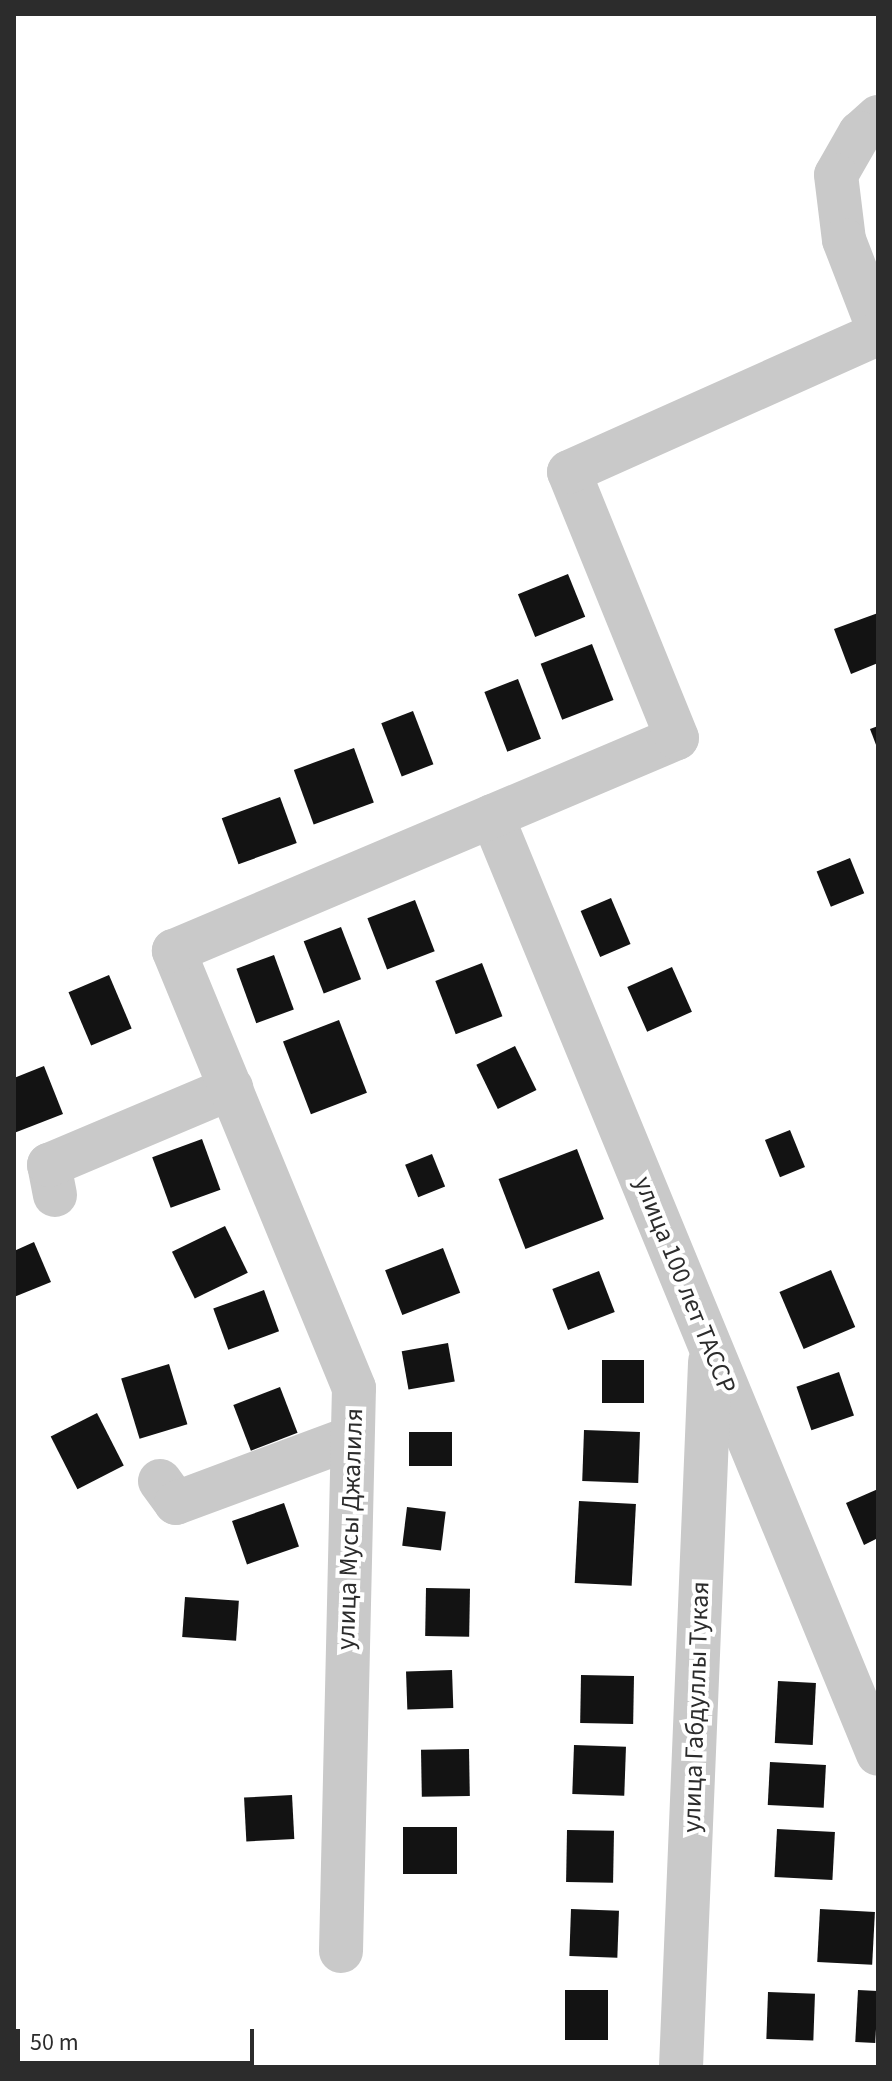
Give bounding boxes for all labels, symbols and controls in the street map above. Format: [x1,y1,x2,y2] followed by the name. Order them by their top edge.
[627,1172,743,1398] street label: улица 100 лет ТАССР
[330,1408,370,1650] street label: улица Мусы Джалиля
[676,1581,716,1833] street label: улица Габдуллы Тукая
[20,2013,258,2063] scale bar
[30,2025,79,2060] text: 50 m

